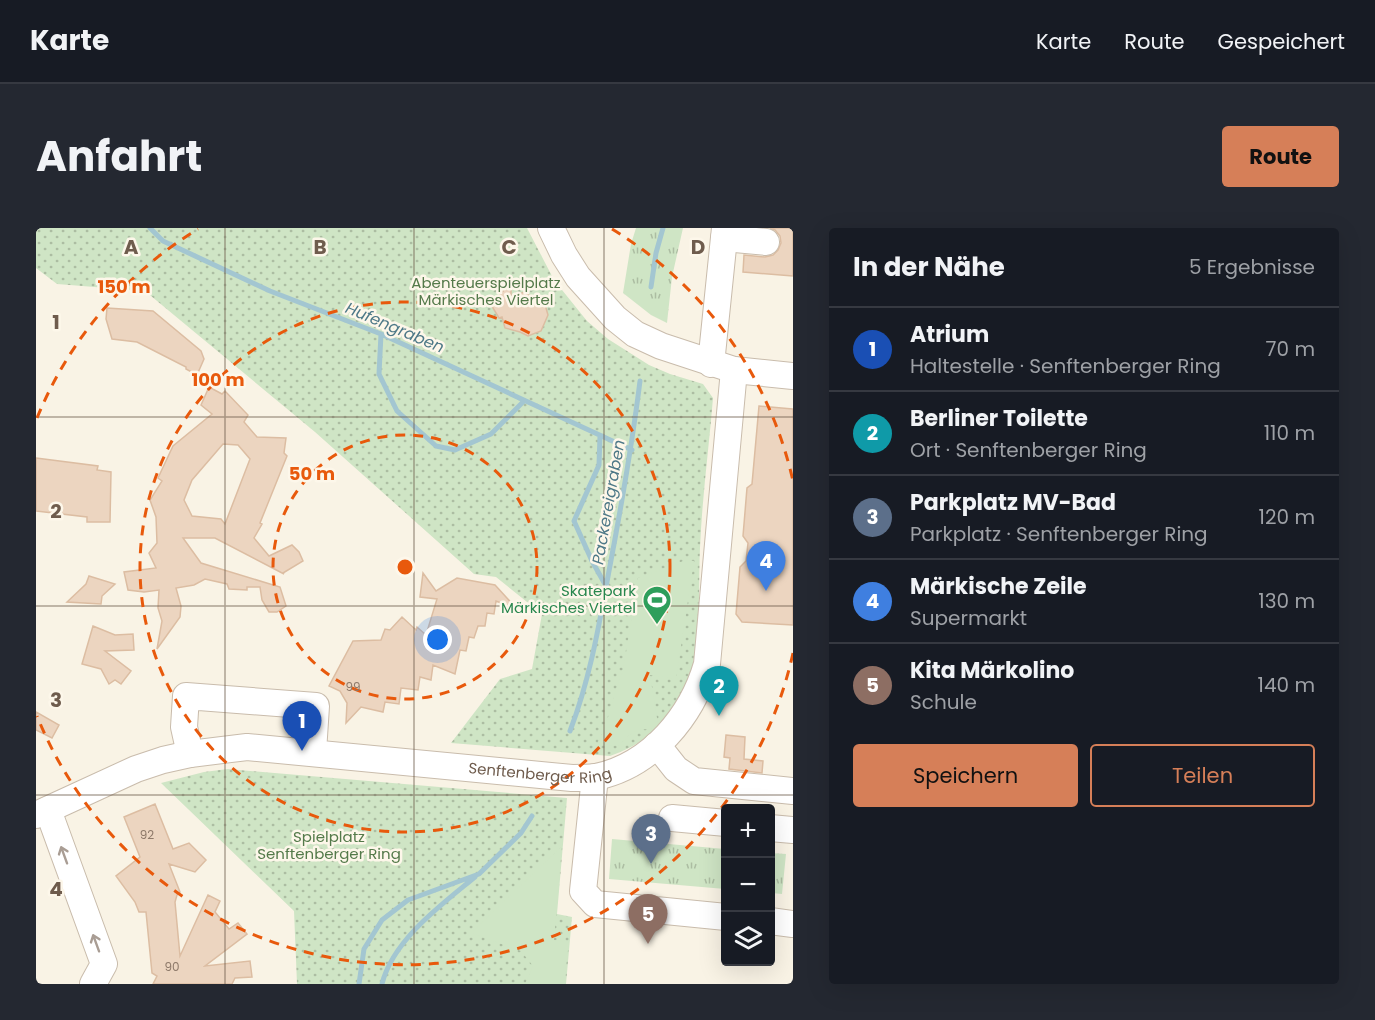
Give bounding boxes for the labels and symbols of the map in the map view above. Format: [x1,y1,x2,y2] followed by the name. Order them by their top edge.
[124,233,139,261] text: A
[313,233,327,261] text: B
[501,233,517,261] text: C
[691,233,705,261] text: D
[411,272,561,310] park label: Abenteuerspielplatz Märkisches Viertel
[97,274,151,299] text: 150 m
[342,296,448,359] water label: Hufengraben
[52,308,60,336] text: 1
[191,367,245,392] text: 100 m
[586,438,631,566] water label: Packereigraben
[289,461,335,486] text: 50 m
[50,497,62,525] text: 2
[746,542,786,591] pin: 4
[395,557,415,577] centre of rings
[501,580,636,618] place label: Skatepark Märkisches Viertel
[641,584,673,626] sports icon: Skatepark Märkisches Viertel
[423,625,452,654] your location
[700,666,738,716] pin: 2
[345,678,361,695] house number: 99
[50,686,62,714] text: 3
[282,702,322,751] pin: 1
[468,757,614,788] street label: Senftenberger Ring
[632,814,670,864] pin: 3
[140,826,154,843] house number: 92
[257,826,401,864] park label: Spielplatz Senftenberger Ring
[58,846,69,865] one-way arrow
[49,875,63,903] text: 4
[628,894,668,944] pin: 5
[90,934,101,953] one-way arrow
[164,958,180,975] house number: 90

